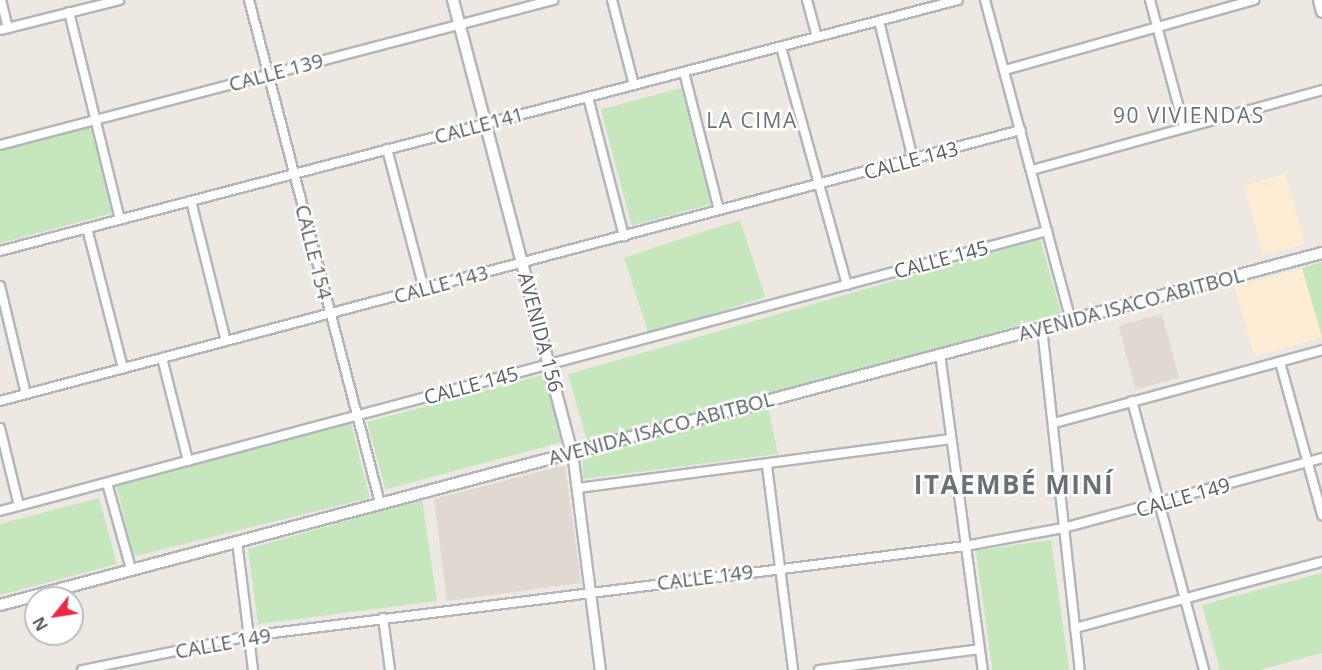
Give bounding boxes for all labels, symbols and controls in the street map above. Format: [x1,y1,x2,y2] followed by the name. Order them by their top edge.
[226,48,326,96] street label: CALLE 139
[432,102,526,148] street label: CALLE141
[1113,102,1265,128] district label: 90 VIVIENDAS
[706,107,798,133] district label: LA CIMA
[861,136,961,184] street label: CALLE 143
[291,202,337,302] street label: CALLE 154
[891,235,991,283] street label: CALLE 145
[391,260,491,308] street label: CALLE 143
[1016,262,1246,346] street label: AVENIDA ISACO ABITBOL
[513,269,569,395] street label: AVENIDA 156
[421,361,521,409] street label: CALLE 145
[546,386,776,470] street label: AVENIDA ISACO ABITBOL
[914,469,1114,501] district label: ITAEMBÉ MINÍ
[1133,472,1233,522] street label: CALLE 149
[656,559,754,595] street label: CALLE 149
[24,586,84,646] north arrow
[27,613,53,635] text: N
[173,623,273,663] street label: CALLE 149

